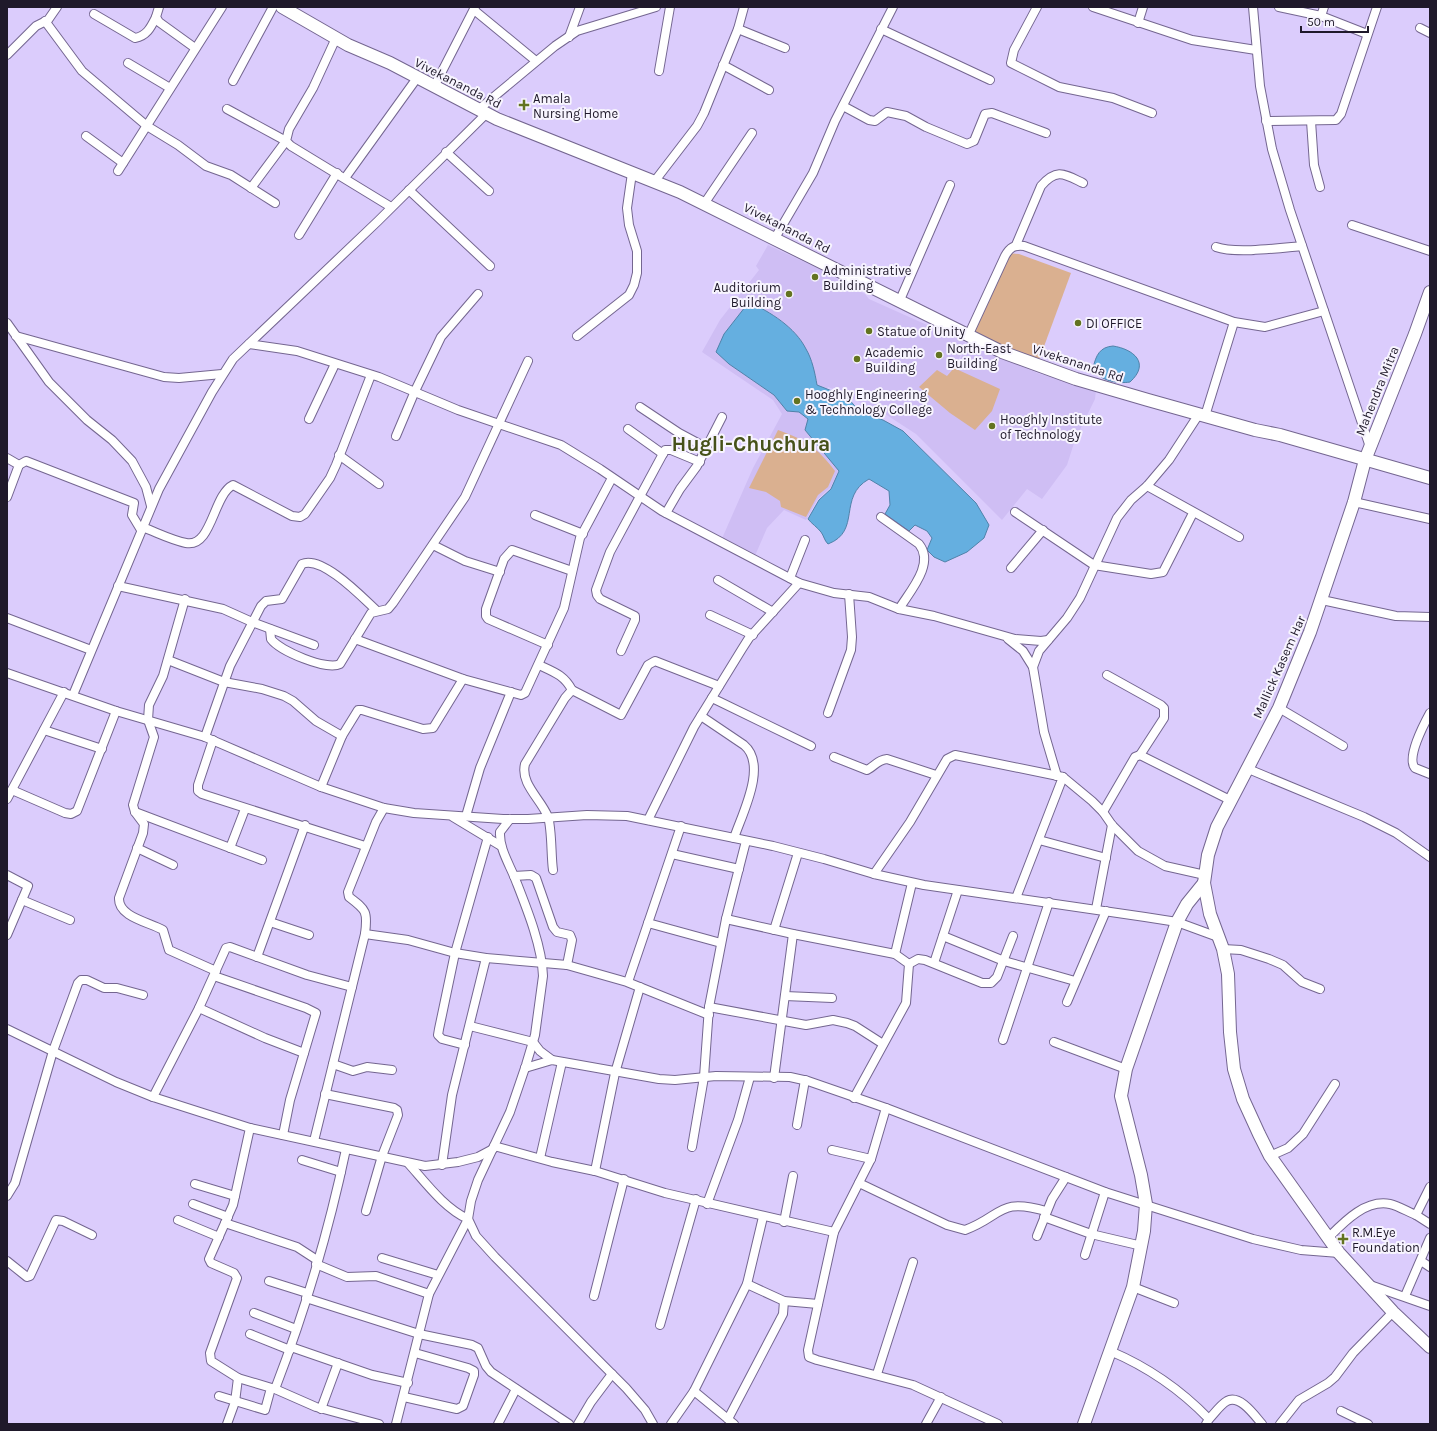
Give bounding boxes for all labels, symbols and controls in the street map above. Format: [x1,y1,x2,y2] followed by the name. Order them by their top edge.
[1301,8,1368,34] scale bar
[1307,15,1335,29] text: 50 m
[412,55,504,111] street label: Vivekananda Rd
[533,91,618,121] place label: Amala Nursing Home
[518,99,530,111] marker: Amala Nursing Home
[741,200,833,256] street label: Vivekananda Rd
[823,263,912,293] place label: Administrative Building
[810,272,820,282] marker: Administrative Building
[713,280,782,310] place label: Auditorium Building
[784,289,794,299] marker: Auditorium Building
[1086,316,1142,331] place label: DI OFFICE
[1073,318,1083,328] marker: DI OFFICE
[877,324,965,339] place label: Statue of Unity
[864,326,874,336] marker: Statue of Unity
[947,341,1011,371] place label: North-East Building
[1030,341,1126,385] street label: Vivekananda Rd
[1352,344,1402,438] street label: Mahendra Mitra
[865,345,923,375] place label: Academic Building
[934,350,944,360] marker: North-East Building
[852,354,862,364] marker: Academic Building
[805,387,932,417] place label: Hooghly Engineering & Technology College
[792,396,802,406] marker: Hooghly Engineering & Technology College
[1000,412,1103,442] place label: Hooghly Institute of Technology
[987,421,997,431] marker: Hooghly Institute of Technology
[672,432,830,456] district label: Hugli-Chuchura
[1250,613,1309,721] street label: Mallick Kasem Har
[1352,1225,1420,1255] place label: R.M.Eye Foundation
[1337,1233,1349,1245] marker: R.M.Eye Foundation

